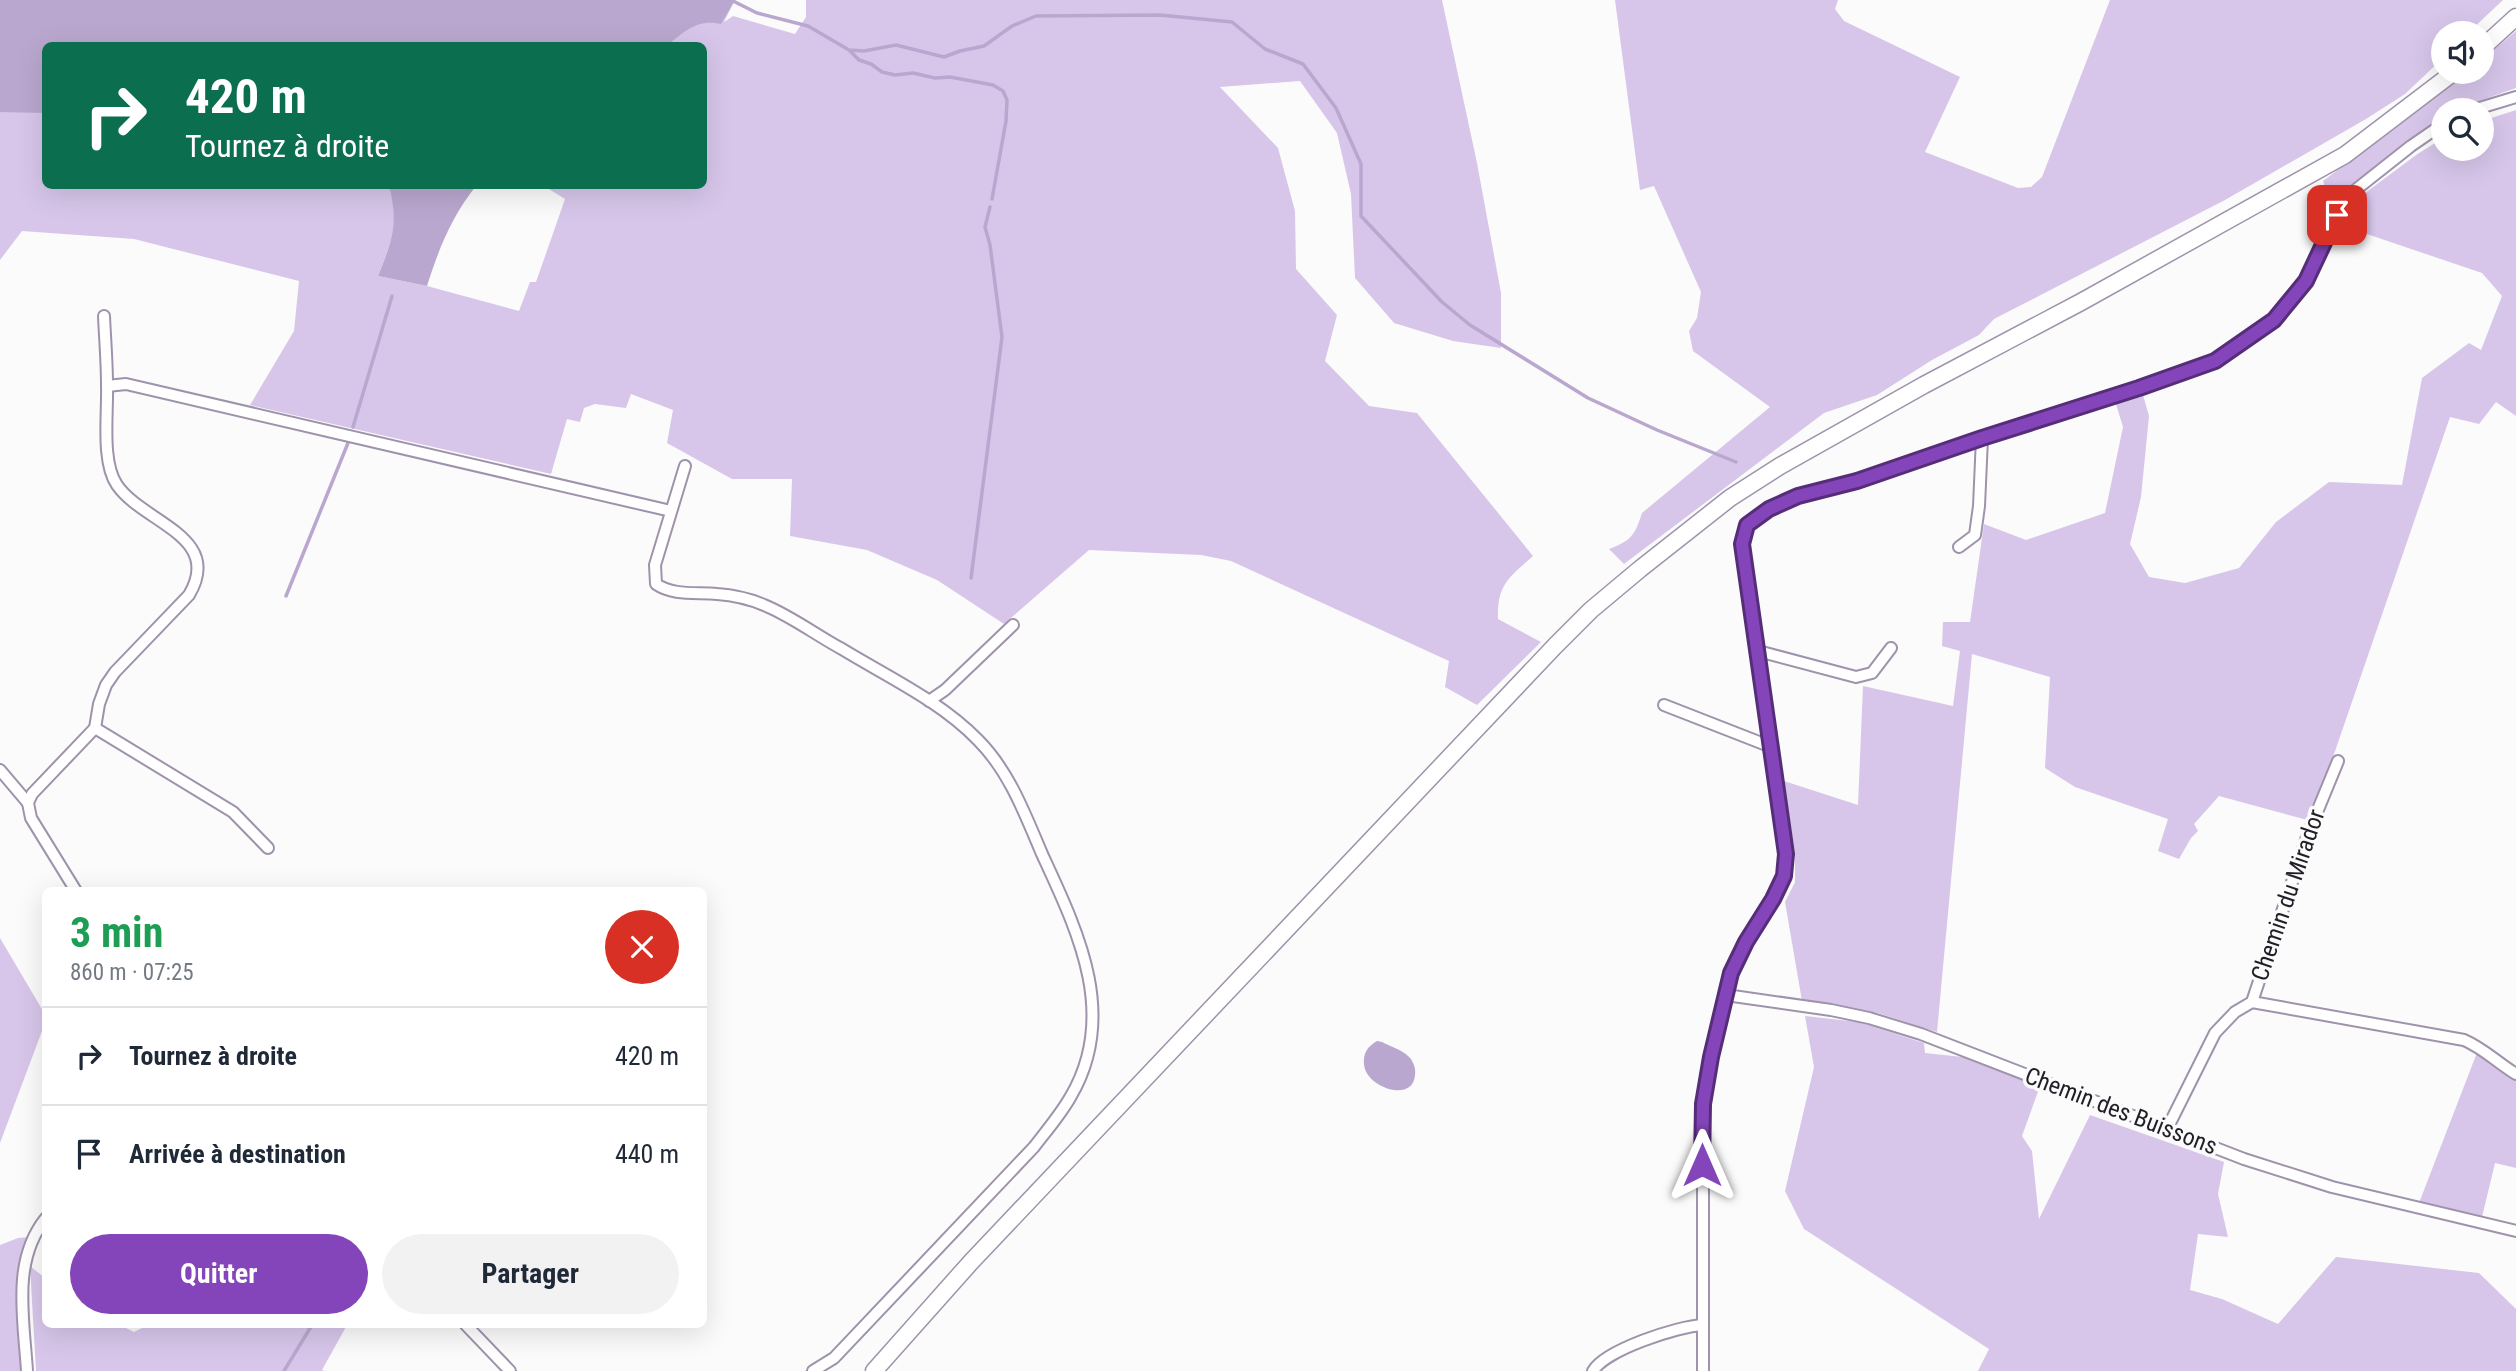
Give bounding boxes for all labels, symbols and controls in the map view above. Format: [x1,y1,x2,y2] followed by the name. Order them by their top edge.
[2431,21,2494,161] map controls
[2431,21,2494,84] button: sound
[185,68,307,125] text: 420 m
[70,70,161,161] icon: right
[2431,98,2494,161] button: search
[185,127,389,165] text: Tournez à droite
[2307,185,2367,245] pin
[2318,196,2356,234] icon: arrive
[2246,806,2330,984] street label: Chemin du Mirador
[70,908,163,957] text: 3 min
[605,910,679,984] button: close
[70,959,194,986] text: 860 m · 07:25
[70,1037,108,1075] icon: right
[129,1041,297,1071] text: Tournez à droite
[615,1041,679,1071] text: 420 m
[2021,1061,2221,1161] street label: Chemin des Buissons
[1665,1128,1739,1202] position arrow
[70,1135,108,1173] icon: arrive
[129,1139,346,1169] text: Arrivée à destination
[615,1139,679,1169] text: 440 m
[70,1234,368,1314] button: Quitter
[382,1234,679,1314] button: Partager

